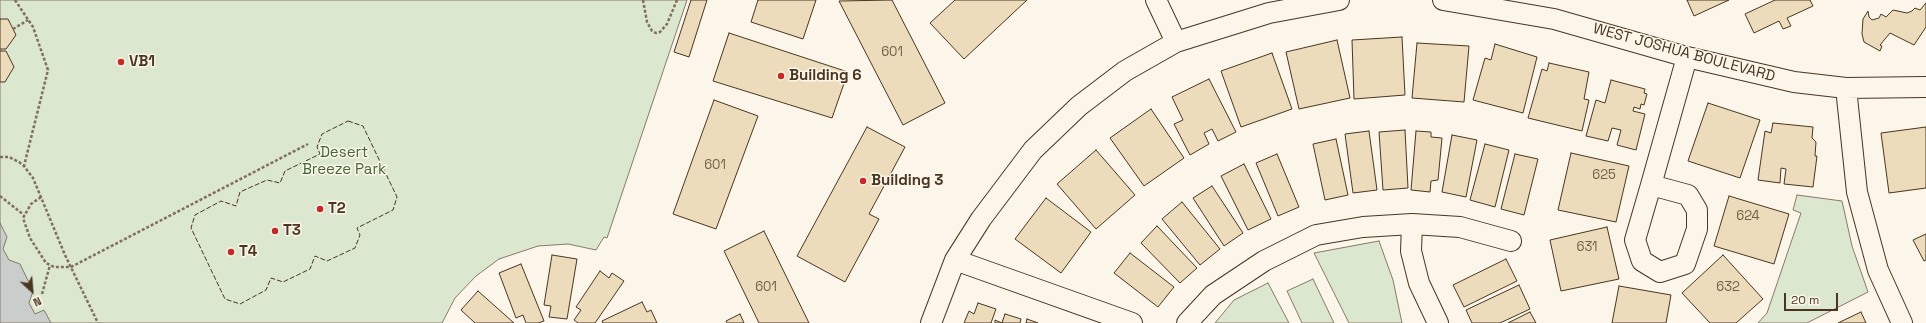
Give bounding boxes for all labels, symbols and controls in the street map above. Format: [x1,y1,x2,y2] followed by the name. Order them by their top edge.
[1591,20,1777,86] street label: WEST JOSHUA BOULEVARD
[881,44,903,60] house number: 601
[129,53,155,71] place label: VB1
[116,57,126,67] marker: VB1
[789,67,862,85] place label: Building 6
[776,71,786,81] marker: Building 6
[302,144,386,179] park label: Desert Breeze Park
[704,157,726,173] house number: 601
[1592,167,1616,183] house number: 625
[871,172,943,190] place label: Building 3
[858,176,868,186] marker: Building 3
[328,200,346,218] place label: T2
[315,204,325,214] marker: T2
[1736,208,1760,224] house number: 624
[283,222,301,240] place label: T3
[270,226,280,236] marker: T3
[1576,239,1598,255] house number: 631
[239,243,257,261] place label: T4
[226,247,236,257] marker: T4
[12,271,52,311] north arrow
[755,279,777,295] house number: 601
[1716,279,1740,295] house number: 632
[1786,285,1840,311] scale bar
[1791,292,1819,308] text: 20 m
[31,294,44,310] text: N

